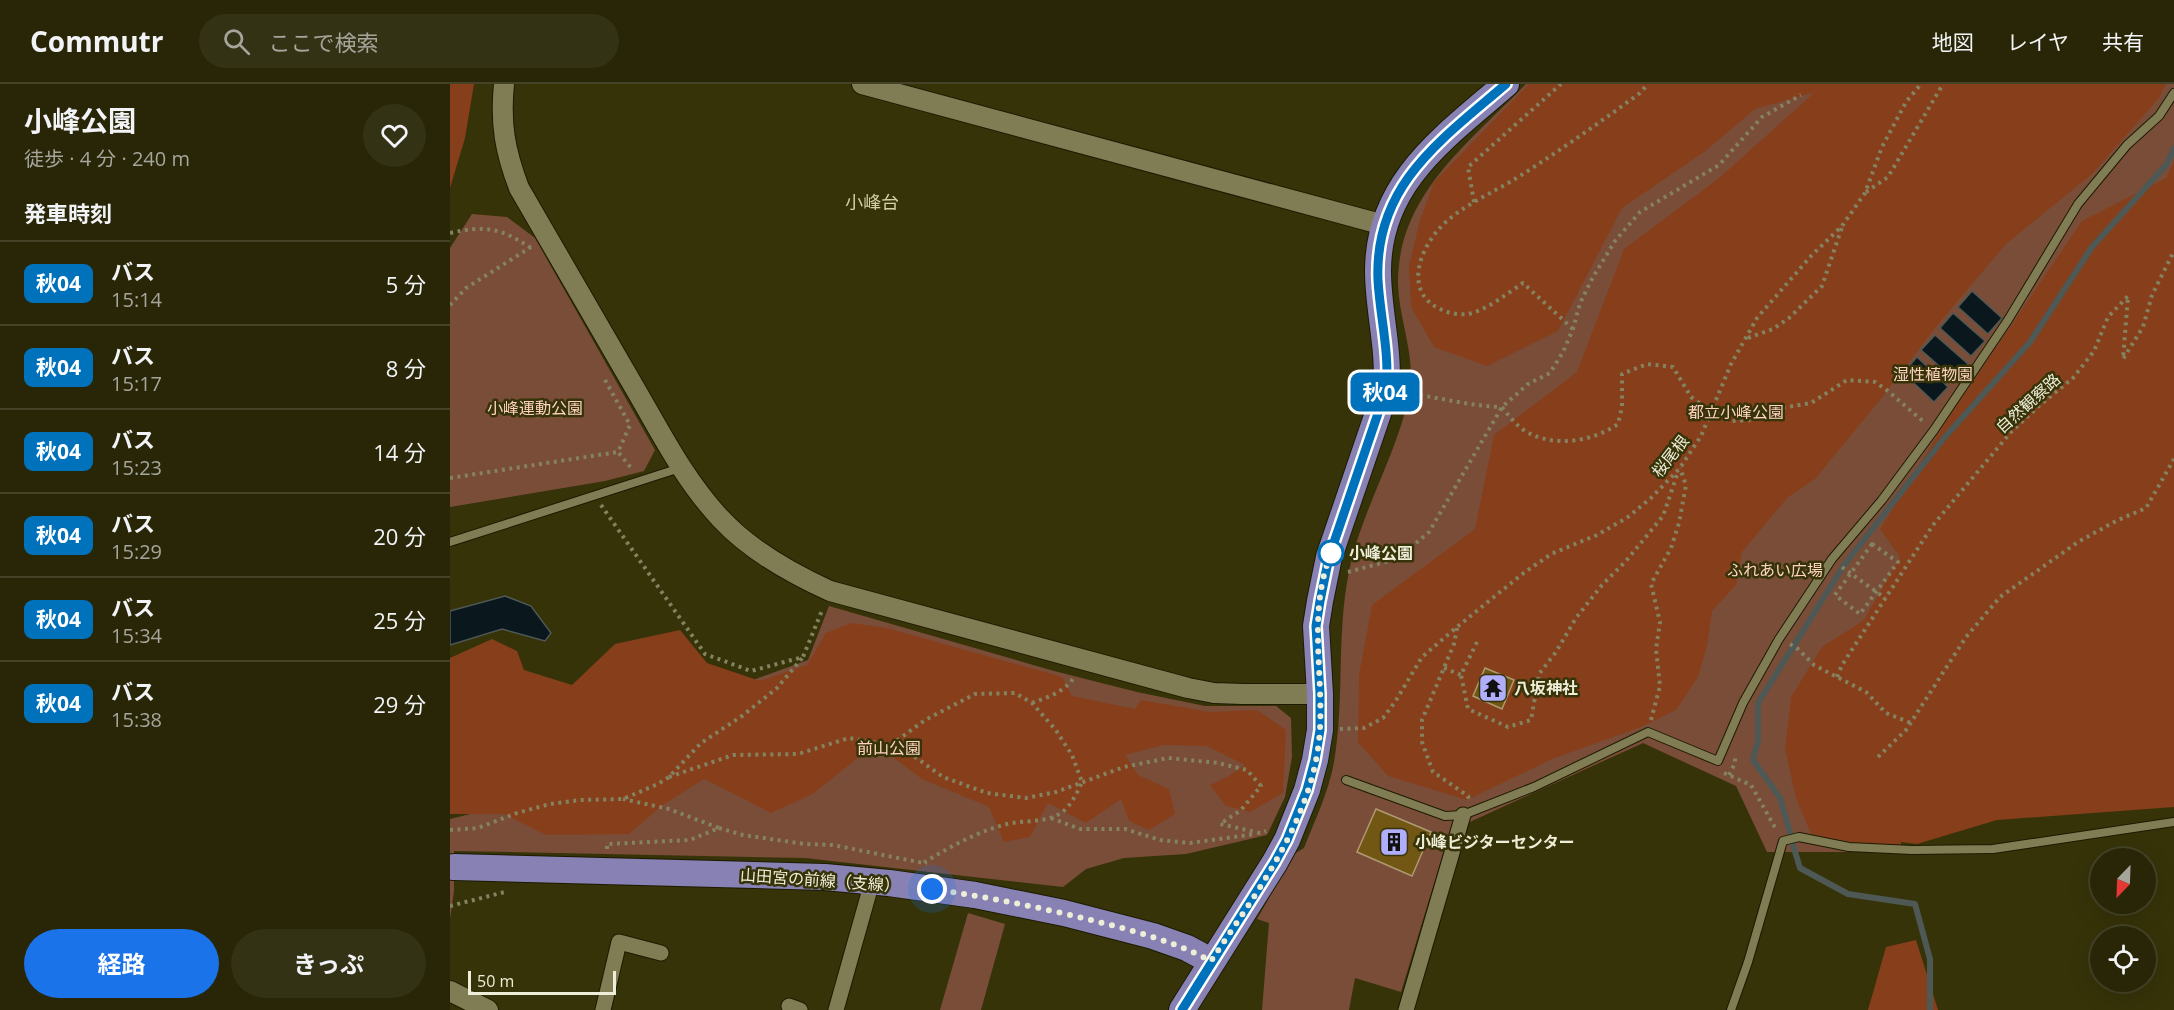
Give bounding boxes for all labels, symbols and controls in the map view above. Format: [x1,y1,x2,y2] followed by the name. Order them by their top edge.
[199,14,619,68] search box
[30,22,163,60] text: Commutr
[220,25,253,58] icon: search
[268,27,378,57] text: ここで検索
[1932,28,1974,56] text: 地図
[2007,28,2069,56] text: レイヤ
[2102,28,2144,56] text: 共有
[24,101,136,139] text: 小峰公園
[363,104,426,167] button: heart
[24,145,190,172] text: 徒歩 · 4 分 · 240 m
[845,190,899,214] district label: 小峰台
[24,198,112,228] text: 発車時刻
[111,256,155,286] text: バス
[36,269,81,297] text: 秋04
[386,269,426,299] text: 5 分
[111,286,162,313] text: 15:14
[111,340,155,370] text: バス
[36,353,81,381] text: 秋04
[386,353,426,383] text: 8 分
[1893,363,1973,385] park label: 湿性植物園
[1991,368,2065,438] street label: 自然観察路
[111,370,162,397] text: 15:17
[1350,372,1420,412] line badge: 秋04
[1362,378,1408,406] text: 秋04
[487,397,583,419] park label: 小峰運動公園
[1688,401,1784,423] park label: 都立小峰公園
[111,424,155,454] text: バス
[1647,430,1693,482] street label: 桜尾根
[36,437,81,465] text: 秋04
[373,437,426,467] text: 14 分
[111,454,162,481] text: 15:23
[111,508,155,538] text: バス
[36,521,81,549] text: 秋04
[373,521,426,551] text: 20 分
[111,538,162,565] text: 15:29
[1318,540,1344,566] marker: 小峰公園
[1349,542,1413,564] place label: 小峰公園
[1727,559,1823,581] park label: ふれあい広場
[111,592,155,622] text: バス
[36,605,81,633] text: 秋04
[373,605,426,635] text: 25 分
[111,622,162,649] text: 15:34
[1477,672,1509,704] temple icon: 八坂神社
[111,676,155,706] text: バス
[1514,677,1578,699] place label: 八坂神社
[36,689,81,717] text: 秋04
[373,689,426,719] text: 29 分
[111,706,162,733] text: 15:38
[857,737,921,759] park label: 前山公園
[1378,826,1410,858] building icon: 小峰ビジターセンター
[1415,831,1575,853] place label: 小峰ビジターセンター
[2090,848,2156,914] north arrow
[2090,848,2156,992] map controls
[739,863,901,897] street label: 山田宮の前線（支線）
[917,874,947,904] your location
[2090,926,2156,992] button: locate
[24,929,219,998] button: 経路
[231,929,426,998] button: きっぷ
[468,968,616,996] scale bar
[477,970,514,992] text: 50 m

